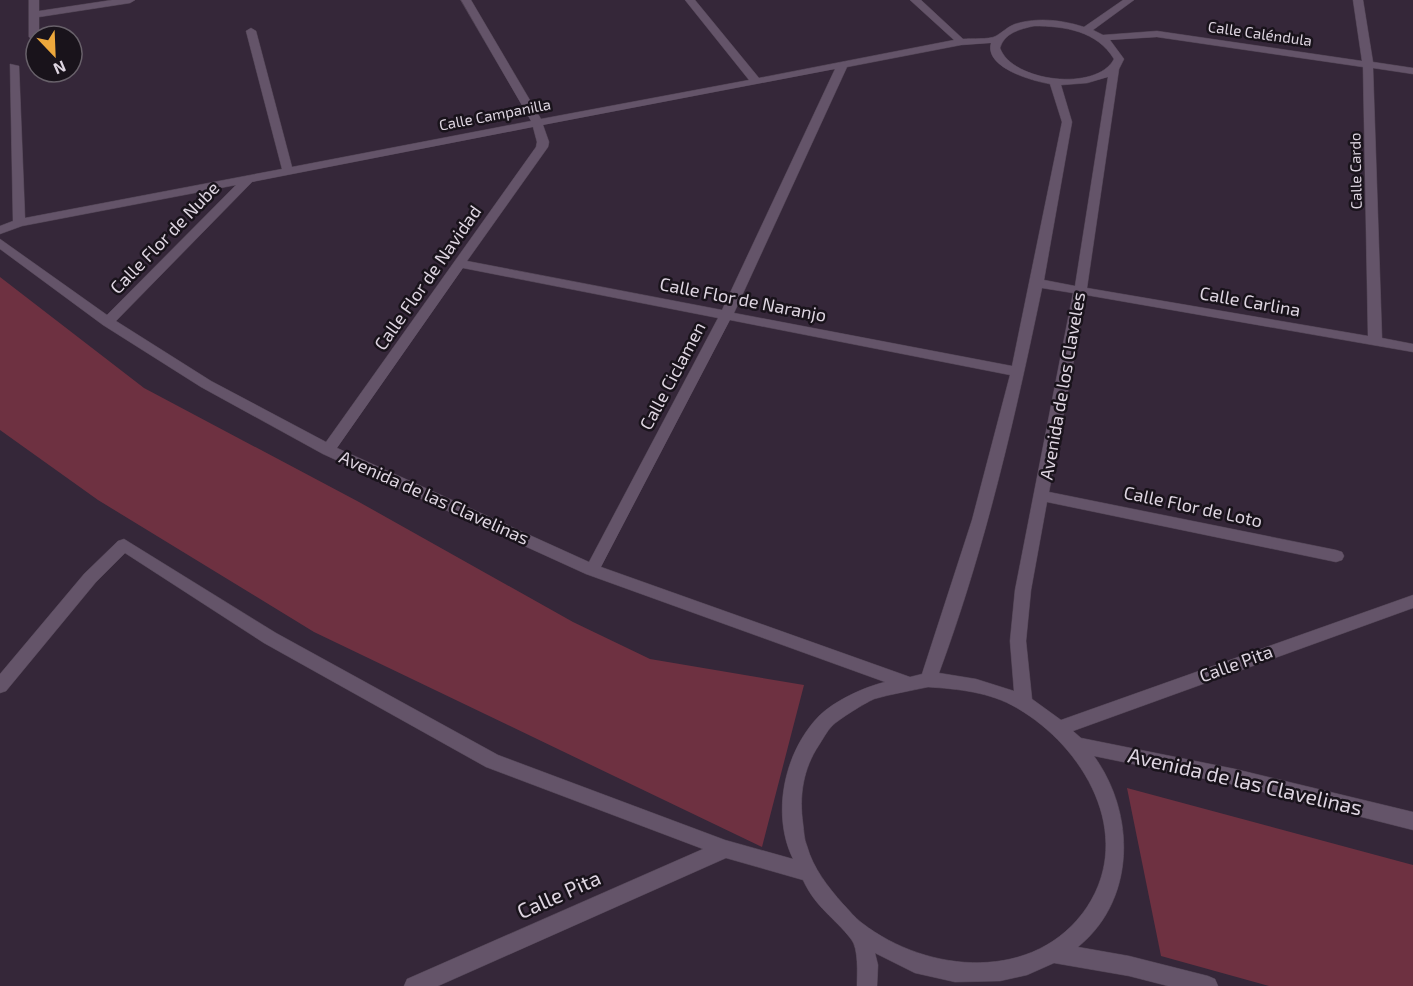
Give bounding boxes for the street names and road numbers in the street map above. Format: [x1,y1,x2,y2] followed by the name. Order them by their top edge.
[1207,17,1313,49] street label: Calle Caléndula
[437,94,552,134] street label: Calle Campanilla
[1345,132,1365,210] street label: Calle Cardo
[105,177,223,298] street label: Calle Flor de Nube
[369,201,485,354] street label: Calle Flor de Navidad
[658,272,828,326] street label: Calle Flor de Naranjo
[1198,281,1302,321] street label: Calle Carlina
[1035,290,1089,482] street label: Avenida de los Claveles
[634,318,710,433] street label: Calle Ciclamen
[336,445,533,549] street label: Avenida de las Clavelinas
[1122,481,1265,531] street label: Calle Flor de Loto
[1196,640,1275,686] street label: Calle Pita
[1126,741,1365,820] street label: Avenida de las Clavelinas
[513,864,604,923] street label: Calle Pita

